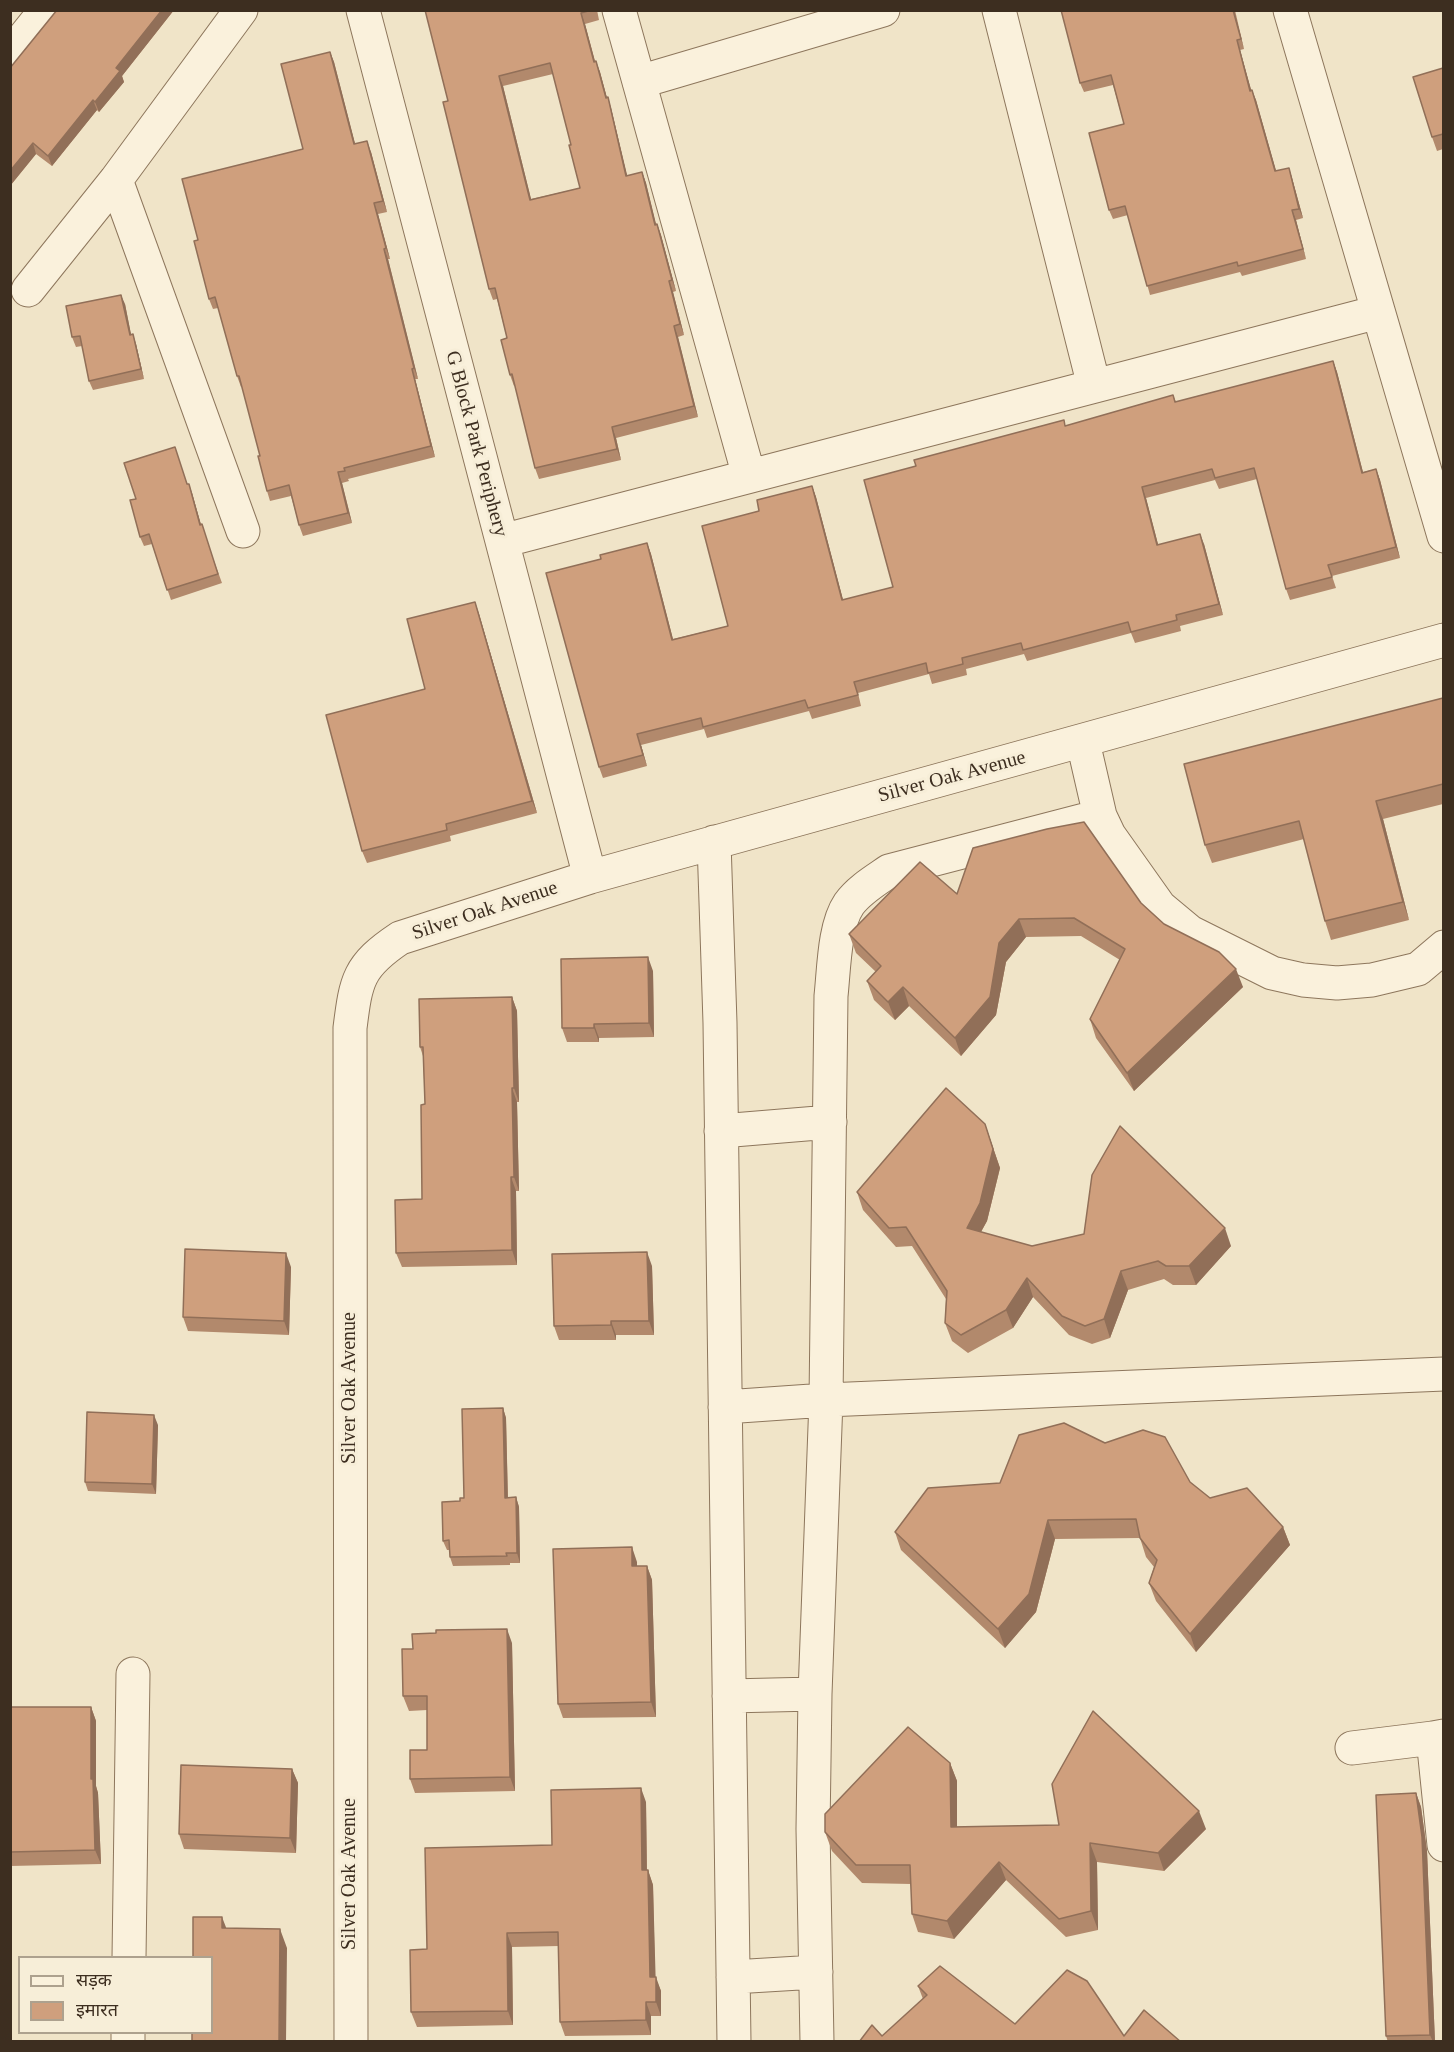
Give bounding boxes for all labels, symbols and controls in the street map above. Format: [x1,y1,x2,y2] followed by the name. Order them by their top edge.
[437,337,515,551] street label: G Block Park Periphery
[867,744,1037,810] street label: Silver Oak Avenue
[401,873,569,949] street label: Silver Oak Avenue
[338,1303,362,1473] street label: Silver Oak Avenue
[338,1789,362,1959] street label: Silver Oak Avenue
[18,1956,213,2034] legend
[76,1970,112,1993] text: सड़क
[76,2000,118,2023] text: इमारत

